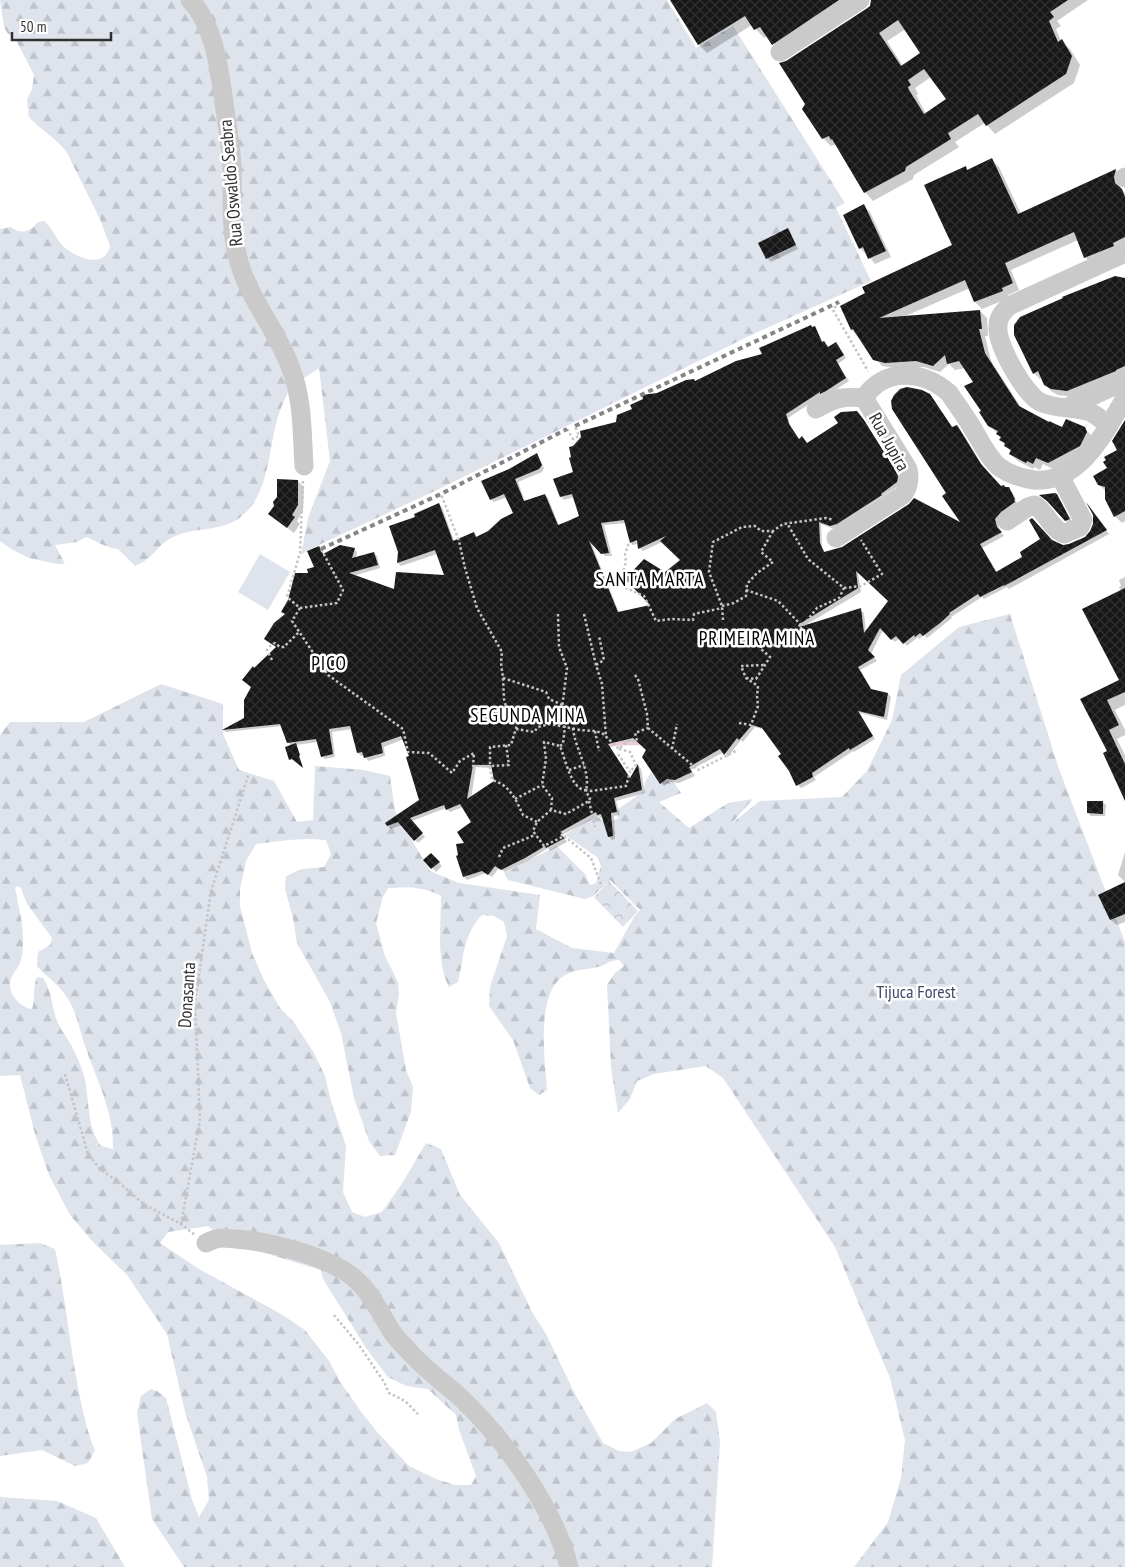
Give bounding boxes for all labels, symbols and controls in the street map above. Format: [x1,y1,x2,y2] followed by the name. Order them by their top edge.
[12,10,111,42] scale bar
[20,17,46,36] text: 50 m
[214,119,247,247] street label: Rua Oswaldo Seabra
[864,408,915,475] street label: Rua Jupira
[596,566,704,592] district label: SANTA MARTA
[699,626,815,650] district label: PRIMEIRA MINA
[311,651,347,675] district label: PICO
[470,703,586,727] district label: SEGUNDA MINA
[173,961,200,1029] street label: Donasanta
[876,980,956,1003] park label: Tijuca Forest

